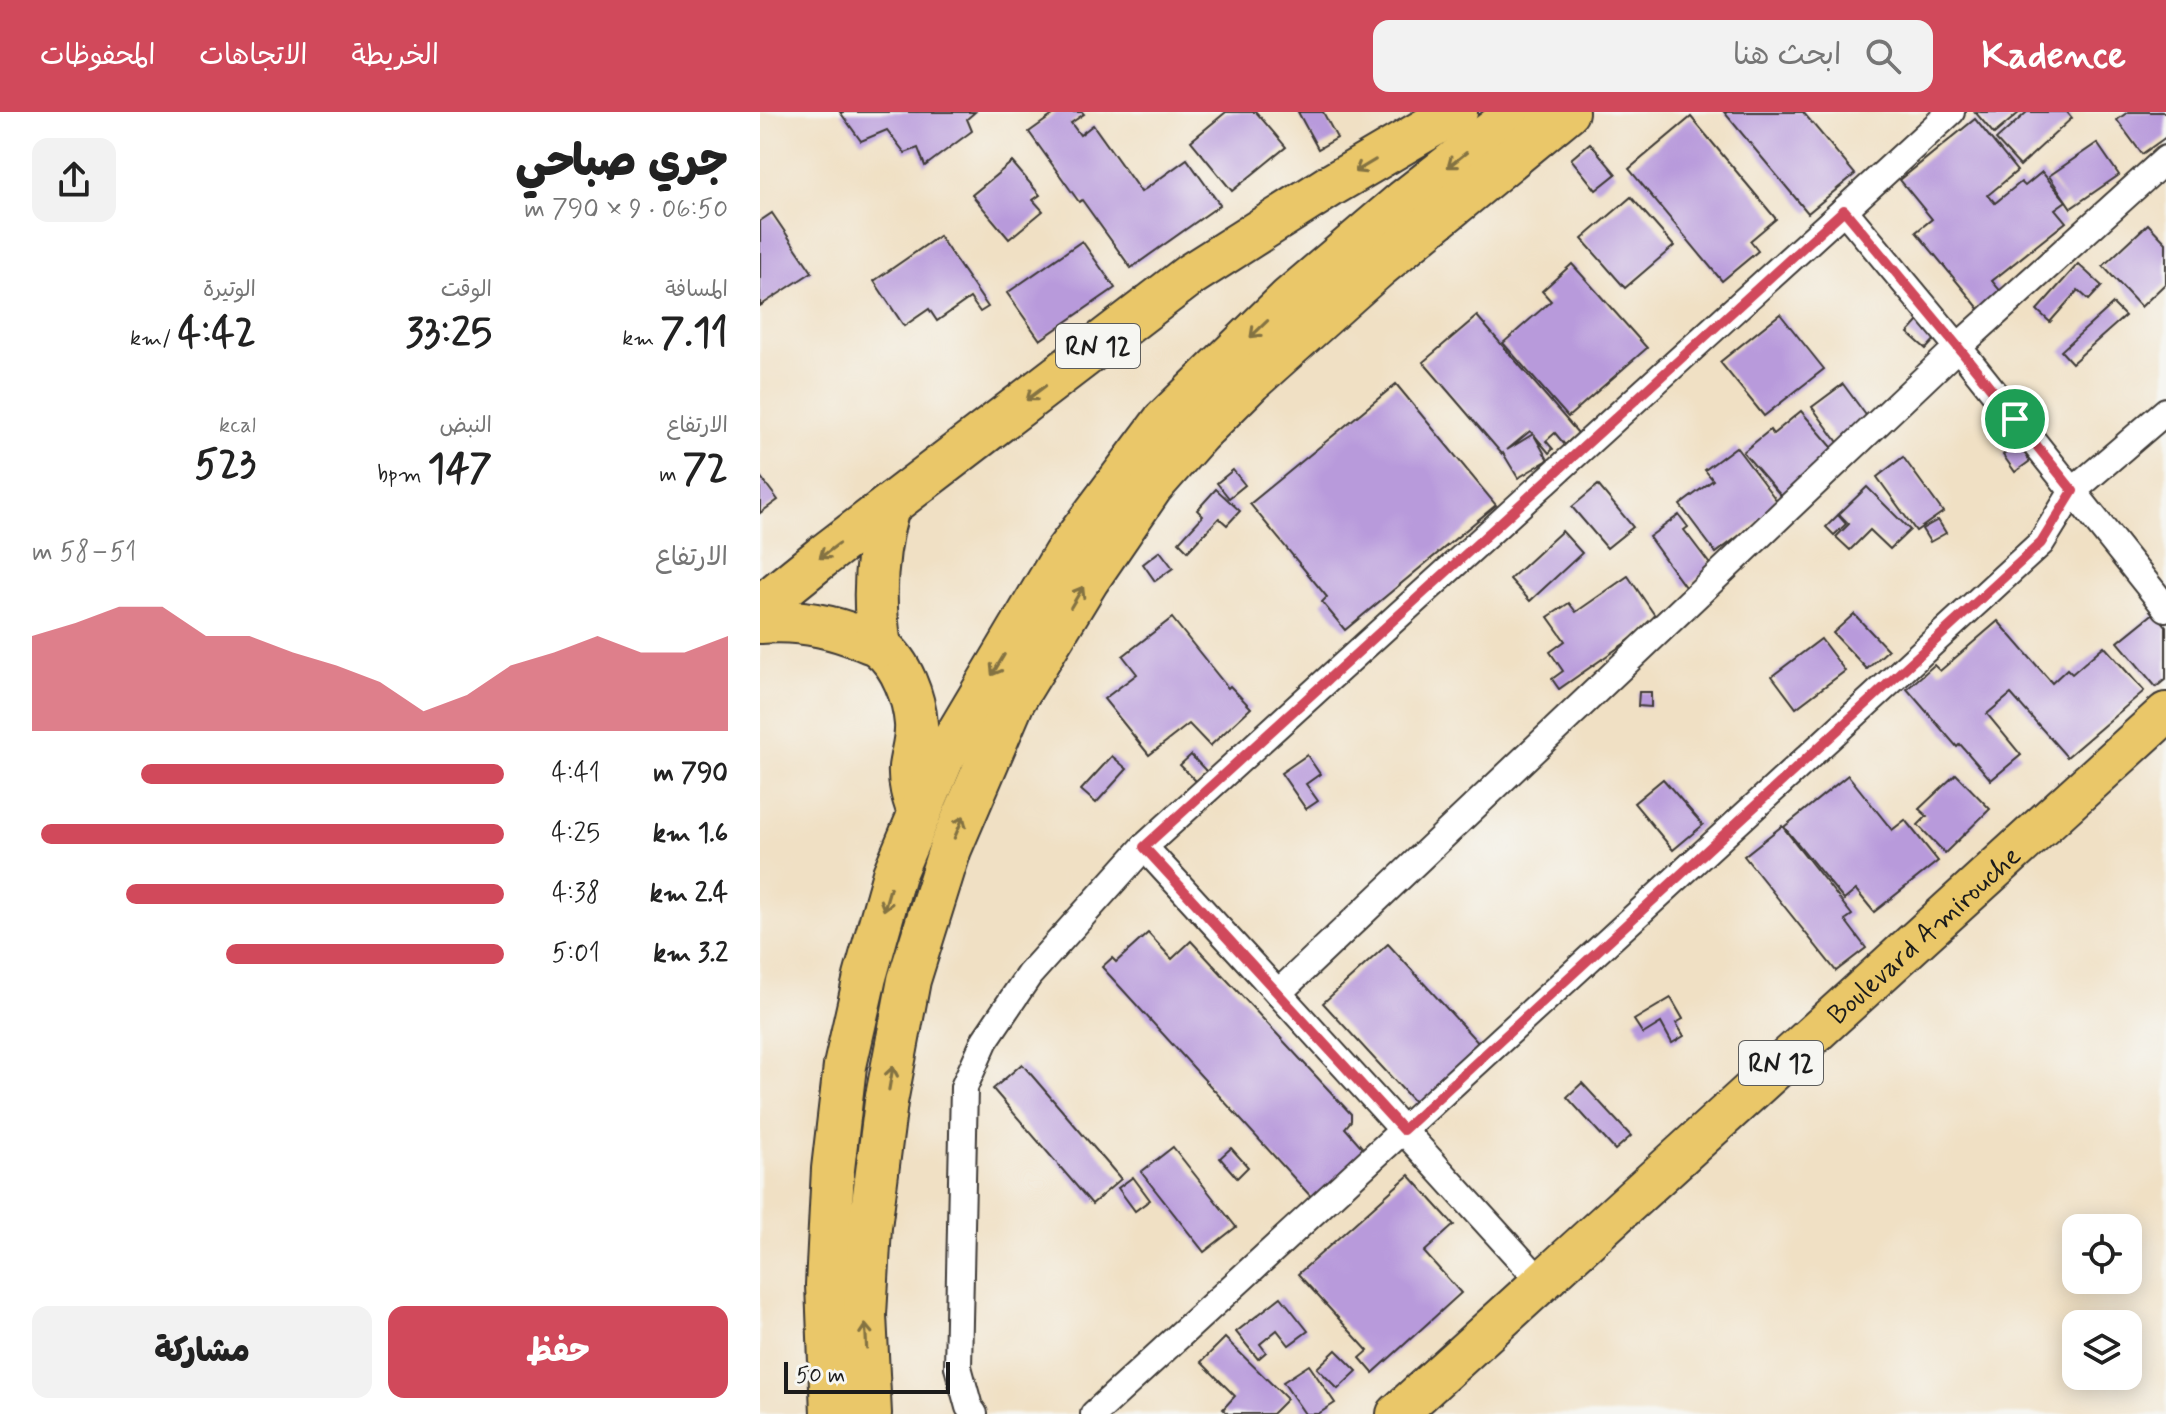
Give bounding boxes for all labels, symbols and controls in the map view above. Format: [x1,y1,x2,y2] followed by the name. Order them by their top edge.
[1373,20,1933,92] search box
[1981,32,2126,81] text: Kadence
[1861,34,1905,78] icon: search
[1733,36,1841,75] text: ابحث هنا
[40,38,155,75] text: المحفوظات
[199,38,307,75] text: الاتجاهات
[351,38,439,75] text: الخريطة
[515,134,728,192] text: جري صباحي
[32,138,116,222] button: share
[1447,151,1468,169] one-way arrow
[1354,158,1377,174] one-way arrow
[524,193,728,227] text: 06:50 · 9 × 790 m
[203,276,256,304] text: الوتيرة
[441,276,492,304] text: الوقت
[665,276,728,304] text: المسافة
[178,308,256,360] text: 4:42
[405,308,492,360] text: 33:25
[660,308,728,360] text: 7.11
[1250,319,1269,338] one-way arrow
[1056,324,1140,368] road number: RN 12
[130,325,178,353] text: /km
[622,325,660,353] text: km
[1026,385,1047,402] one-way arrow
[1981,385,2049,453] pin
[1993,397,2037,441] icon: arrive
[219,412,256,440] text: kcal
[439,412,492,440] text: النبض
[666,412,728,440] text: الارتفاع
[195,440,256,492] text: 523
[428,444,492,496] text: 147
[683,444,728,496] text: 72
[377,461,428,489] text: bpm
[659,461,683,489] text: m
[32,536,136,570] text: 51–58 m
[655,541,728,575] text: الارتفاع
[819,542,841,559] one-way arrow
[1069,586,1085,609] one-way arrow
[989,653,1005,676] one-way arrow
[552,757,600,791] text: 4:41
[653,757,728,791] text: 790 m
[952,816,967,840] one-way arrow
[551,817,600,851] text: 4:25
[653,817,728,851] text: 1.6 km
[1820,838,2030,1034] street label: Boulevard Amirouche
[552,877,600,911] text: 4:38
[650,877,728,911] text: 2.4 km
[879,886,894,912] one-way arrow
[552,937,600,971] text: 5:01
[653,937,728,971] text: 3.2 km
[1739,1041,1823,1085] road number: RN 12
[884,1065,899,1091] one-way arrow
[2062,1214,2142,1390] map controls
[2062,1214,2142,1294] button: locate
[32,1306,372,1398] button: مشاركة
[388,1306,728,1398] button: حفظ
[2062,1310,2142,1390] button: layers
[859,1323,874,1350] one-way arrow
[784,1358,950,1394] scale bar
[796,1362,845,1390] text: 50 m

